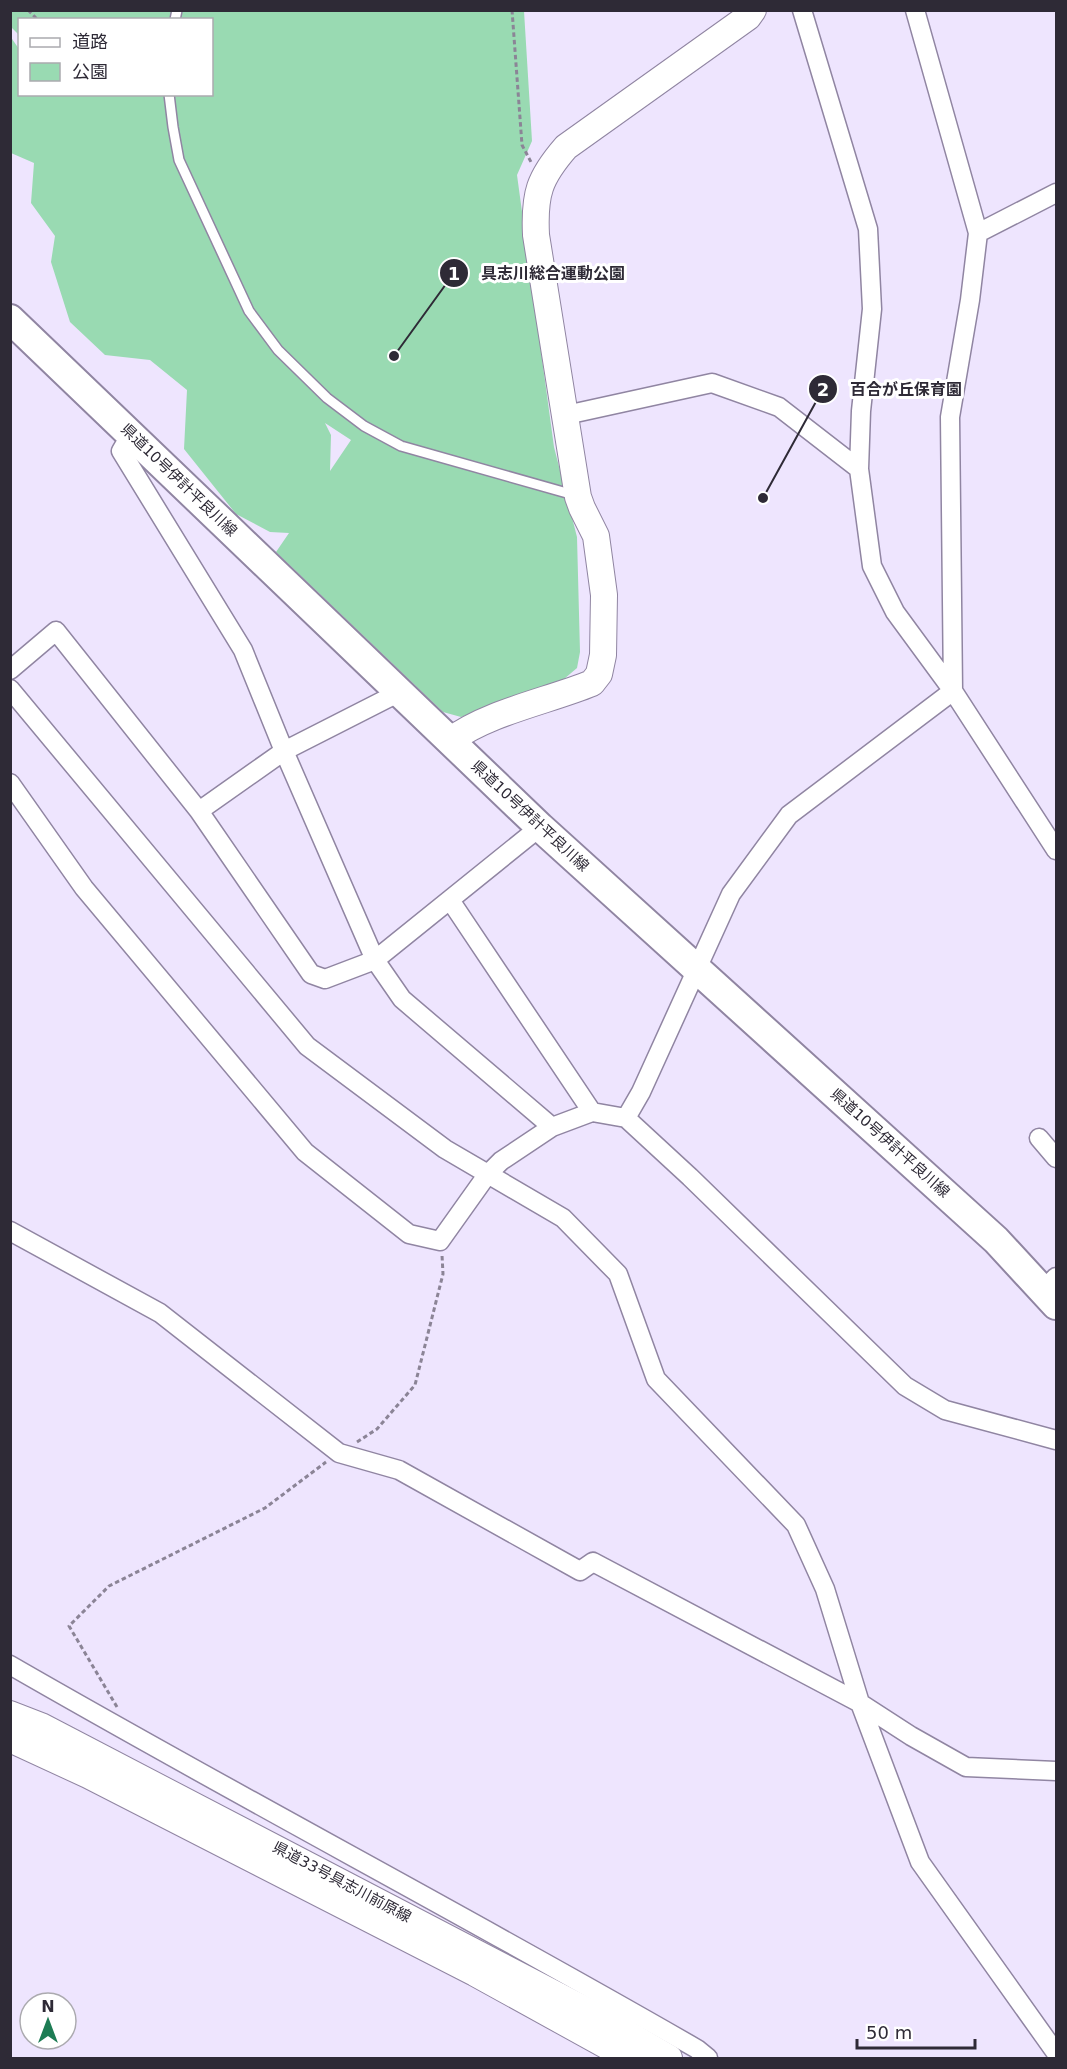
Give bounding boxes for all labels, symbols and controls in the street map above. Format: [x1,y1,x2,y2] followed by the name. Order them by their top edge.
[18,18,213,96] legend
[72,31,108,52] text: 道路
[72,61,108,82] text: 公園
[439,256,637,290] callout: 具志川総合運動公園
[448,263,460,284] text: 1
[481,264,625,283] text: 具志川総合運動公園
[808,372,974,406] callout: 百合が丘保育園
[817,379,829,400] text: 2
[850,380,962,399] text: 百合が丘保育園
[117,420,241,540] street label: 県道10号伊計平良川線
[468,757,592,875] street label: 県道10号伊計平良川線
[827,1085,953,1201] street label: 県道10号伊計平良川線
[270,1838,414,1926] street label: 県道33号具志川前原線
[18,1991,78,2051] north arrow
[41,1997,55,2016] text: N
[857,2012,976,2050] scale bar
[866,2022,912,2043] text: 50 m

